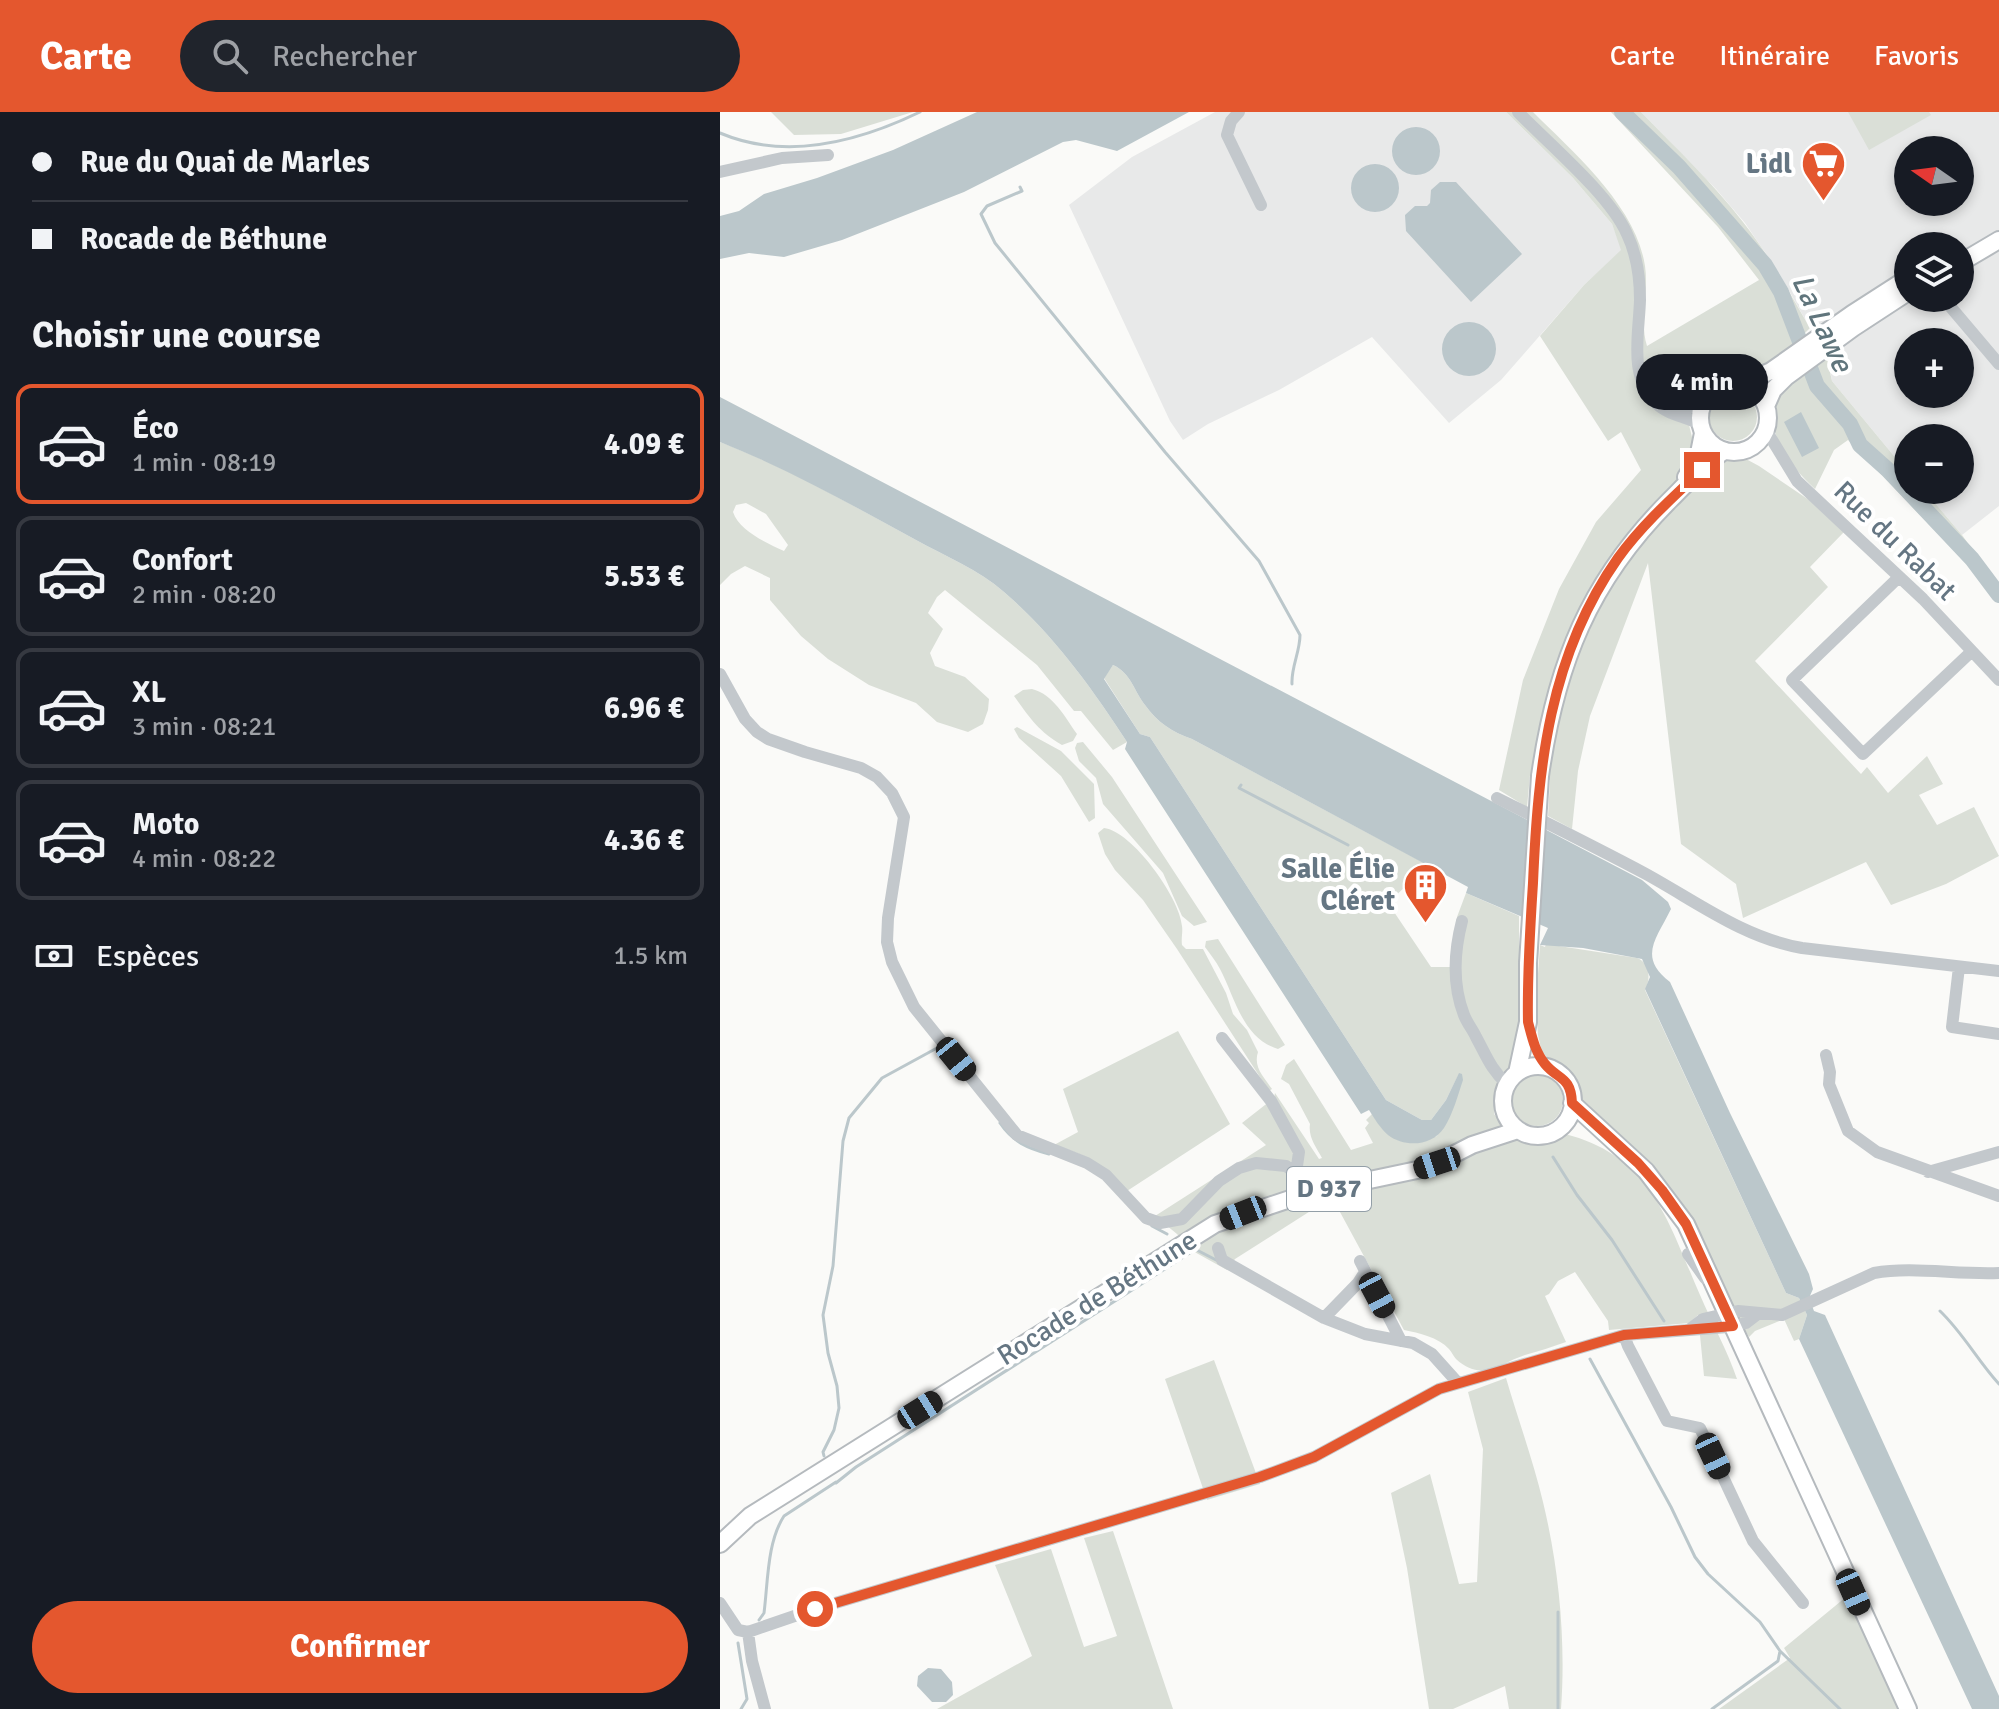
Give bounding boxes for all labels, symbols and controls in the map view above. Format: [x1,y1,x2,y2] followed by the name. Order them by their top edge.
[180,20,740,92] search box
[40,33,132,80] text: Carte
[208,34,252,78] icon: search
[272,38,417,75] text: Rechercher
[1610,39,1675,73] text: Carte
[1719,39,1830,73] text: Itinéraire
[1874,39,1959,73] text: Favoris
[1894,136,1974,216] north arrow
[1894,136,1974,504] map controls
[1799,140,1847,203] supermarket icon: Lidl
[80,144,370,181] text: Rue du Quai de Marles
[1746,147,1792,181] place label: Lidl
[80,221,327,258] text: Rocade de Béthune
[1894,232,1974,312] button: layers
[1783,268,1862,380] water label: La Lawe
[32,313,321,358] text: Choisir une course
[1894,328,1974,408] button: +
[1636,354,1768,410] callout: 4 min
[1671,366,1733,398] text: 4 min
[36,408,108,480] icon: car
[132,410,179,447] text: Éco
[1894,424,1974,504] button: −
[604,426,684,463] text: 4.09 €
[132,447,276,479] text: 1 min · 08:19
[1684,452,1720,488] route end
[1827,474,1963,608] street label: Rue du Rabat
[36,540,108,612] icon: car
[132,542,233,579] text: Confort
[604,558,684,595] text: 5.53 €
[132,579,276,611] text: 2 min · 08:20
[36,672,108,744] icon: car
[132,674,166,711] text: XL
[604,690,684,727] text: 6.96 €
[132,711,276,743] text: 3 min · 08:21
[36,804,108,876] icon: car
[132,806,199,843] text: Moto
[604,822,684,859] text: 4.36 €
[132,843,276,875] text: 4 min · 08:22
[1281,850,1396,918] place label: Salle Élie Cléret
[1402,861,1450,924] building icon: Salle Élie Cléret
[32,934,76,978] icon: cash
[96,938,199,975] text: Espèces
[614,940,688,972] text: 1.5 km
[932,1033,980,1085] car
[1410,1144,1464,1182] car
[1287,1167,1371,1211] road number: D 937
[1216,1193,1270,1233] car
[991,1223,1203,1373] street label: Rocade de Béthune
[1355,1268,1399,1322] car
[893,1387,947,1433] car
[1692,1429,1734,1483] car
[1832,1565,1874,1619] car
[797,1591,833,1627] route start
[32,1601,688,1693] button: Confirmer

